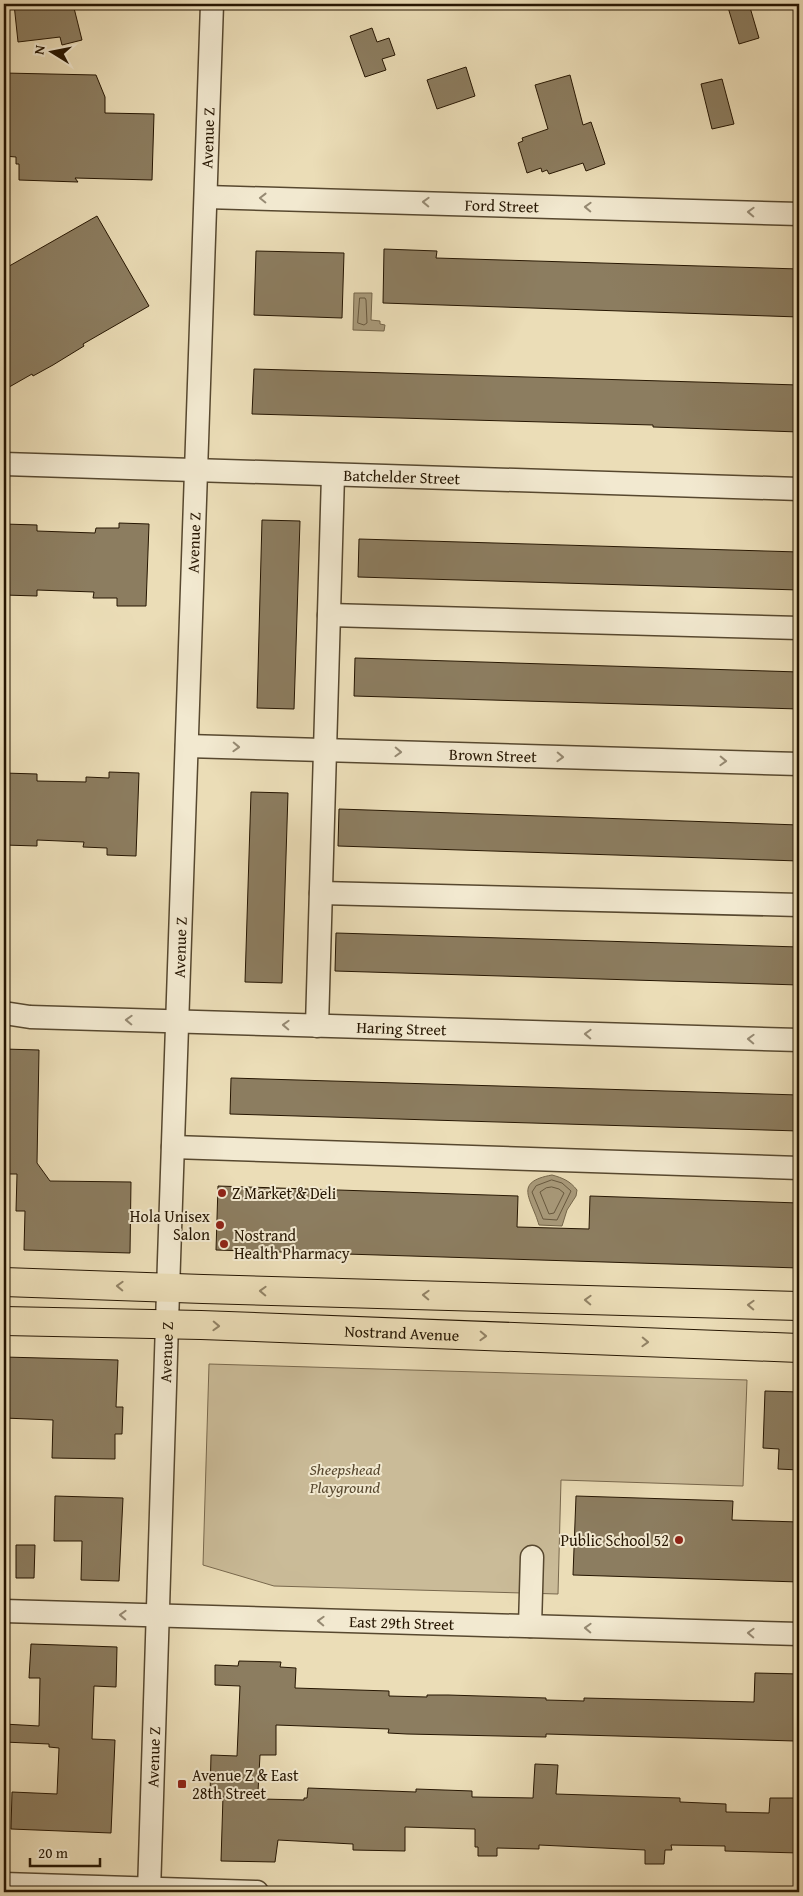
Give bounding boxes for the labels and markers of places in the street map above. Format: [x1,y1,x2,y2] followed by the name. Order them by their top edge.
[232,1181,337,1205] place label: Z Market & Deli
[216,1187,228,1199] marker: Z Market & Deli
[130,1204,211,1246] place label: Hola Unisex Salon
[214,1219,226,1231] marker: Hola Unisex Salon
[234,1223,350,1265] place label: Nostrand Health Pharmacy
[218,1238,230,1250] marker: Nostrand Health Pharmacy
[560,1528,669,1552] place label: Public School 52
[673,1534,685,1546] marker: Public School 52
[192,1763,299,1805] place label: Avenue Z & East 28th Street
[176,1778,188,1790] marker: Avenue Z & East 28th Street

